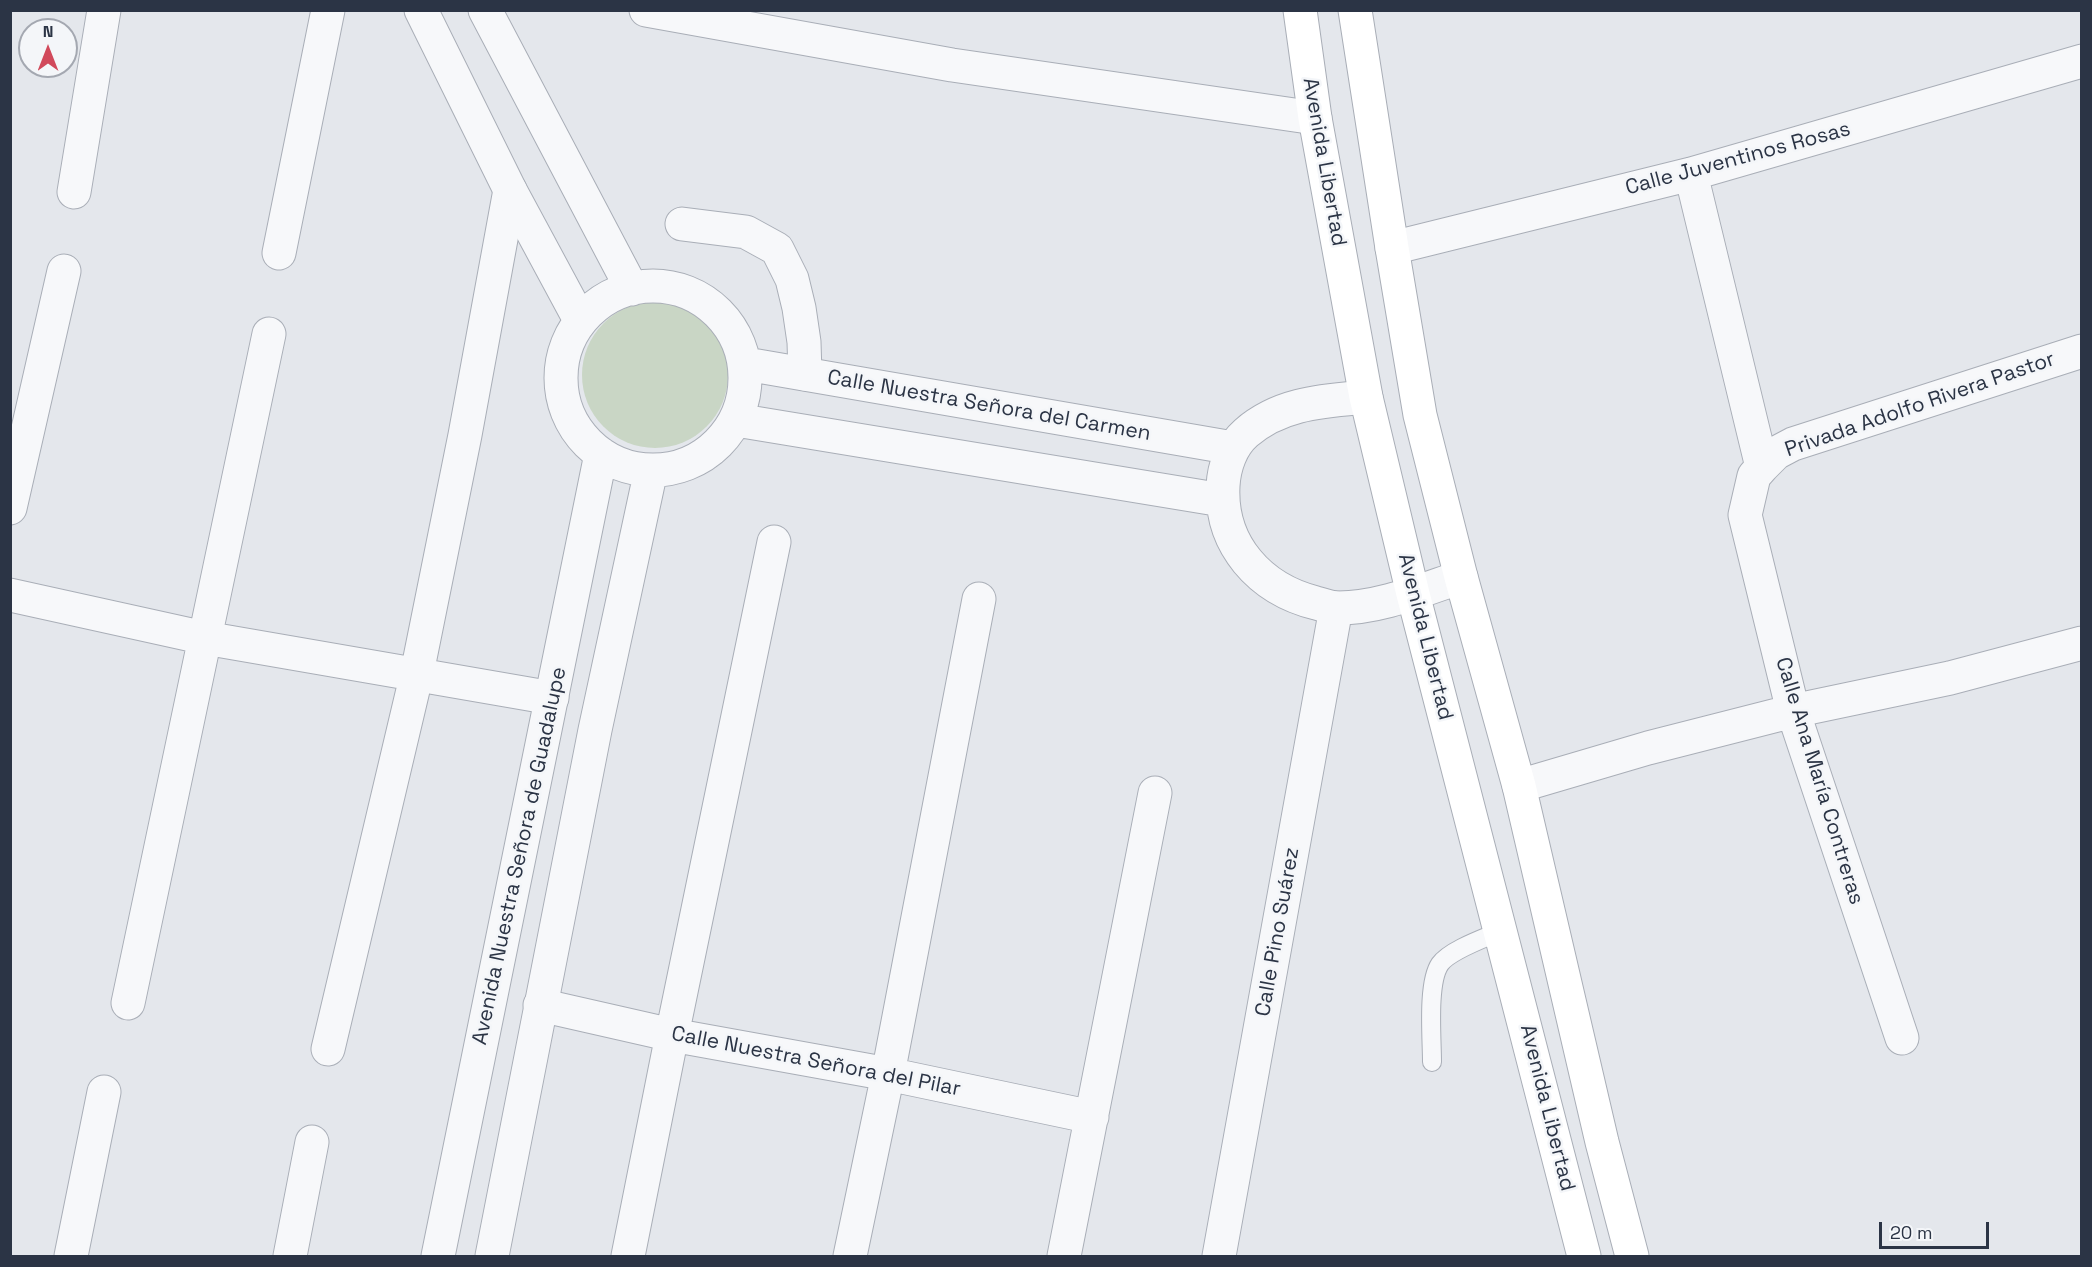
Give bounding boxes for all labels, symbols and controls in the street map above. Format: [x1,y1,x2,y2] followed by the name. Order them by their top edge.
[18,18,78,78] north arrow
[43,21,53,42] text: N
[1297,76,1351,248] street label: Avenida Libertad
[1623,117,1853,201] street label: Calle Juventinos Rosas
[1782,347,2058,463] street label: Privada Adolfo Rivera Pastor
[825,365,1153,447] street label: Calle Nuestra Señora del Carmen
[1392,551,1458,723] street label: Avenida Libertad
[1769,654,1869,908] street label: Calle Ana María Contreras
[468,665,572,1047] street label: Avenida Nuestra Señora de Guadalupe
[1251,846,1305,1018] street label: Calle Pino Suárez
[669,1022,963,1102] street label: Calle Nuestra Señora del Pilar
[1514,1022,1580,1194] street label: Avenida Libertad
[1882,1210,1992,1248] scale bar
[1890,1221,1933,1244] text: 20 m

